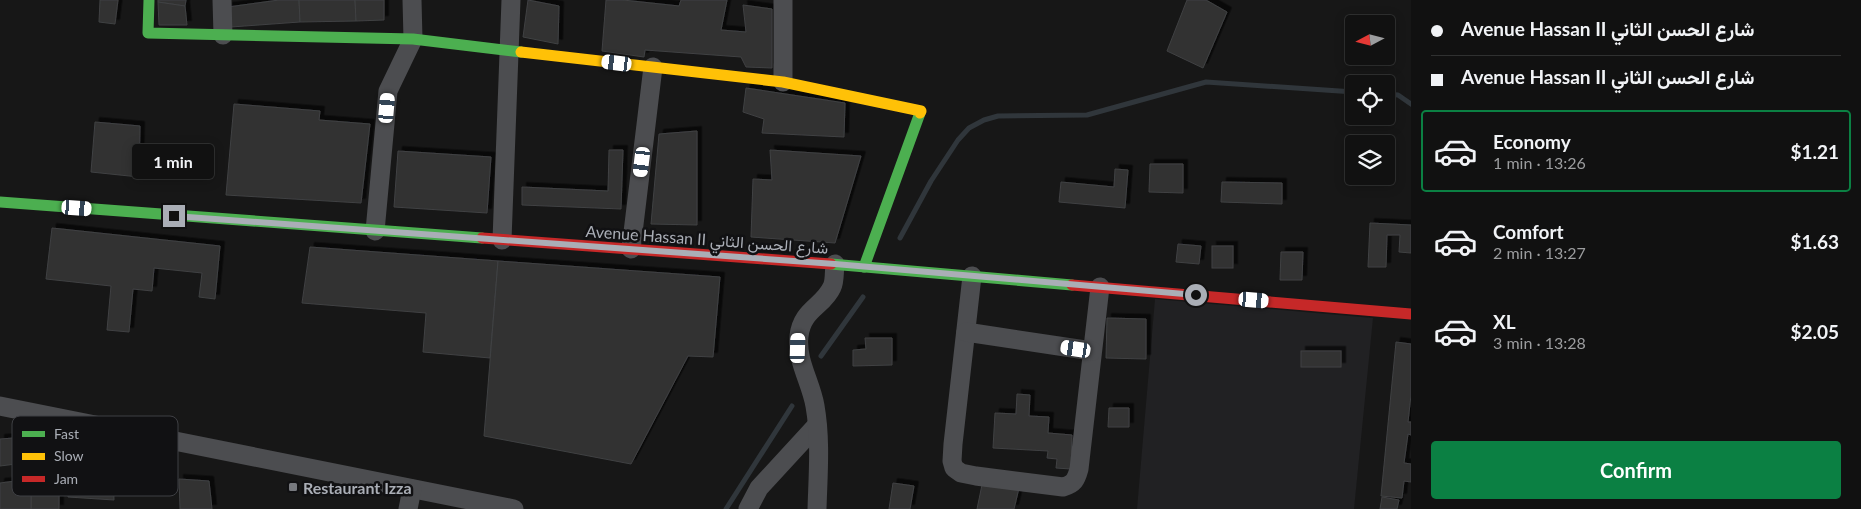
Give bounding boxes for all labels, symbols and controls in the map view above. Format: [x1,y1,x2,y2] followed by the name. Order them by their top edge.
[1345,15,1395,65] north arrow
[1345,15,1395,185] map controls
[1461,17,1754,40] text: Avenue Hassan II شارع الحسن الثاني
[601,54,632,72] car
[1461,65,1754,88] text: Avenue Hassan II شارع الحسن الثاني
[1345,75,1395,125] button: locate
[378,92,395,124] car
[1433,129,1478,174] icon: car
[1493,130,1571,153] text: Economy
[1345,135,1395,185] button: layers
[1790,140,1839,163] text: $1.21
[133,144,215,178] callout: 1 min
[632,146,651,178] car
[153,152,193,171] text: 1 min
[1493,153,1586,172] text: 1 min · 13:26
[61,199,92,217] car
[163,205,185,227] route end
[1433,219,1478,264] icon: car
[1493,220,1564,243] text: Comfort
[585,221,829,262] street label: Avenue Hassan II شارع الحسن الثاني
[1790,230,1839,253] text: $1.63
[1493,243,1586,262] text: 2 min · 13:27
[1185,284,1207,306] route start
[1238,291,1269,309] car
[1433,309,1478,354] icon: car
[1493,310,1516,333] text: XL
[1790,320,1839,343] text: $2.05
[789,333,806,363] car
[1493,333,1586,352] text: 3 min · 13:28
[1060,339,1091,359] car
[12,416,178,496] legend
[54,425,79,442] text: Fast
[1431,441,1841,499] button: Confirm
[54,447,84,464] text: Slow
[54,470,78,487] text: Jam
[303,478,412,497] place label: Restaurant Izza
[287,481,299,493] marker: Restaurant Izza

